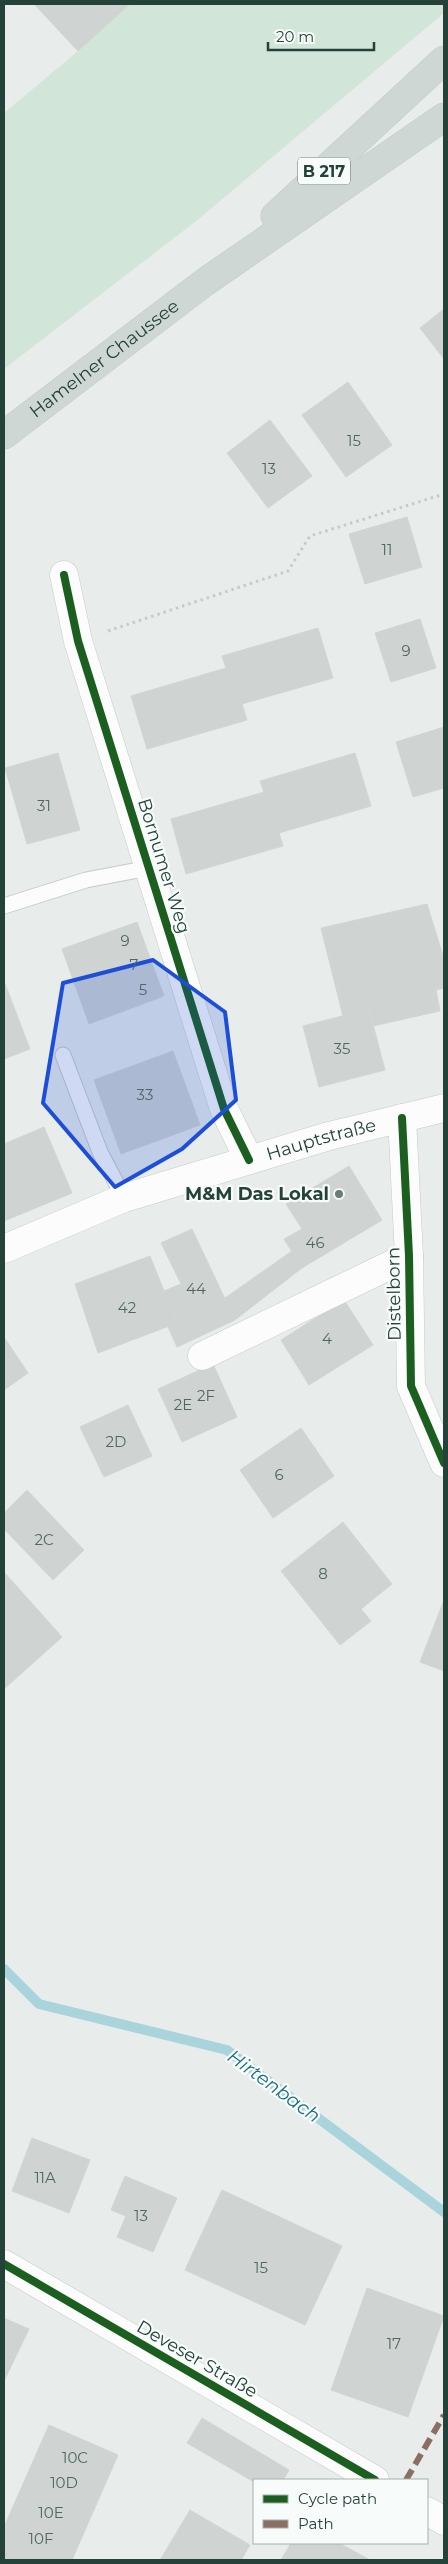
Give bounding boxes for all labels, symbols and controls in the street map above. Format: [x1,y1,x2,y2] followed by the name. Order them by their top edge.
[268,20,374,52] scale bar
[276,27,314,46] text: 20 m
[298,158,350,185] road number: B 217
[25,295,183,423] street label: Hamelner Chaussee
[347,431,361,450] house number: 15
[262,459,276,478] house number: 13
[382,540,392,559] house number: 11
[401,641,411,660] house number: 9
[37,796,51,815] house number: 31
[133,796,195,936] street label: Bornumer Weg
[120,931,130,950] house number: 9
[130,955,139,974] house number: 7
[139,980,147,999] house number: 5
[334,1039,350,1058] house number: 35
[137,1085,153,1104] house number: 33
[264,1114,378,1165] street label: Hauptstraße
[185,1183,329,1205] place label: M&M Das Lokal
[333,1188,345,1200] marker: M&M Das Lokal
[305,1233,325,1252] house number: 46
[382,1247,406,1341] street label: Distelborn
[186,1279,206,1298] house number: 44
[118,1298,136,1317] house number: 42
[322,1329,332,1348] house number: 4
[197,1386,215,1405] house number: 2F
[174,1395,192,1414] house number: 2E
[106,1432,126,1451] house number: 2D
[274,1465,284,1484] house number: 6
[34,1530,54,1549] house number: 2C
[318,1564,328,1583] house number: 8
[223,2045,325,2127] water label: Hirtenbach
[34,2168,56,2187] house number: 11A
[134,2206,148,2225] house number: 13
[254,2258,268,2277] house number: 15
[133,2316,261,2403] street label: Deveser Straße
[387,2334,401,2353] house number: 17
[62,2448,88,2467] house number: 10C
[50,2473,78,2492] house number: 10D
[253,2479,428,2544] legend
[298,2489,377,2508] text: Cycle path
[38,2503,64,2522] house number: 10E
[298,2514,334,2533] text: Path
[29,2529,53,2548] house number: 10F

